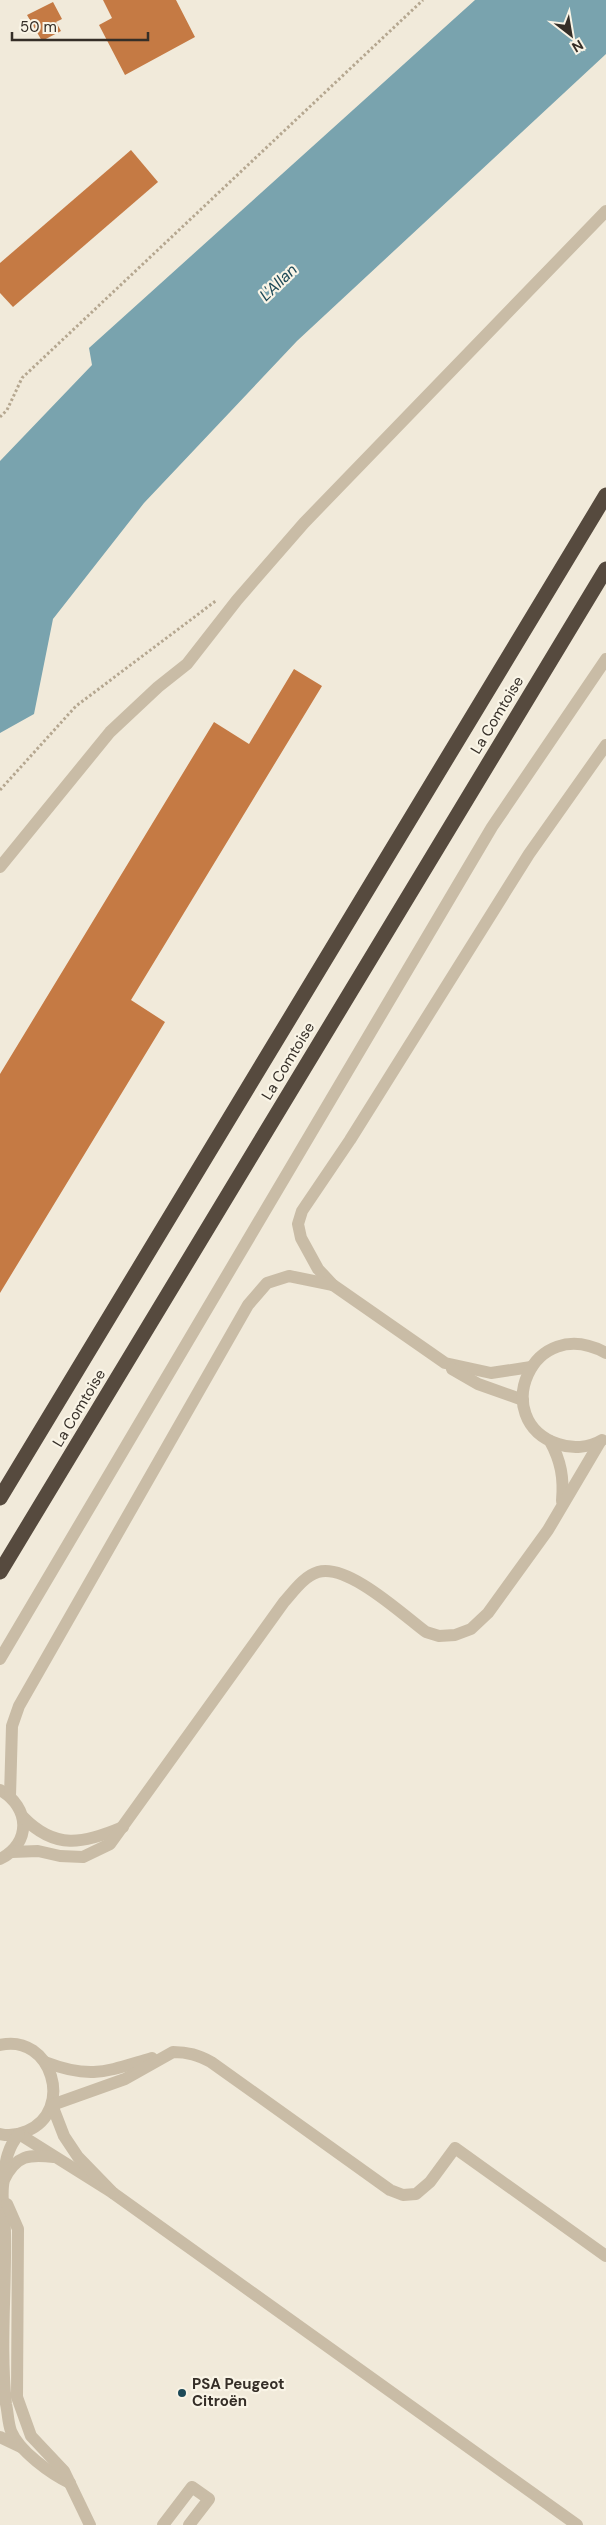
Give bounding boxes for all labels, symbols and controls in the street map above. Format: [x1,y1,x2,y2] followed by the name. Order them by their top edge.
[12,10,149,42] scale bar
[546,10,596,60] north arrow
[20,17,57,37] text: 50 m
[569,36,587,56] text: N
[255,259,302,305] water label: L'Allan
[466,672,528,758] street label: La Comtoise
[257,1018,319,1104] street label: La Comtoise
[48,1365,110,1451] street label: La Comtoise
[192,2374,285,2411] place label: PSA Peugeot Citroën
[176,2387,188,2399] marker: PSA Peugeot Citroën

